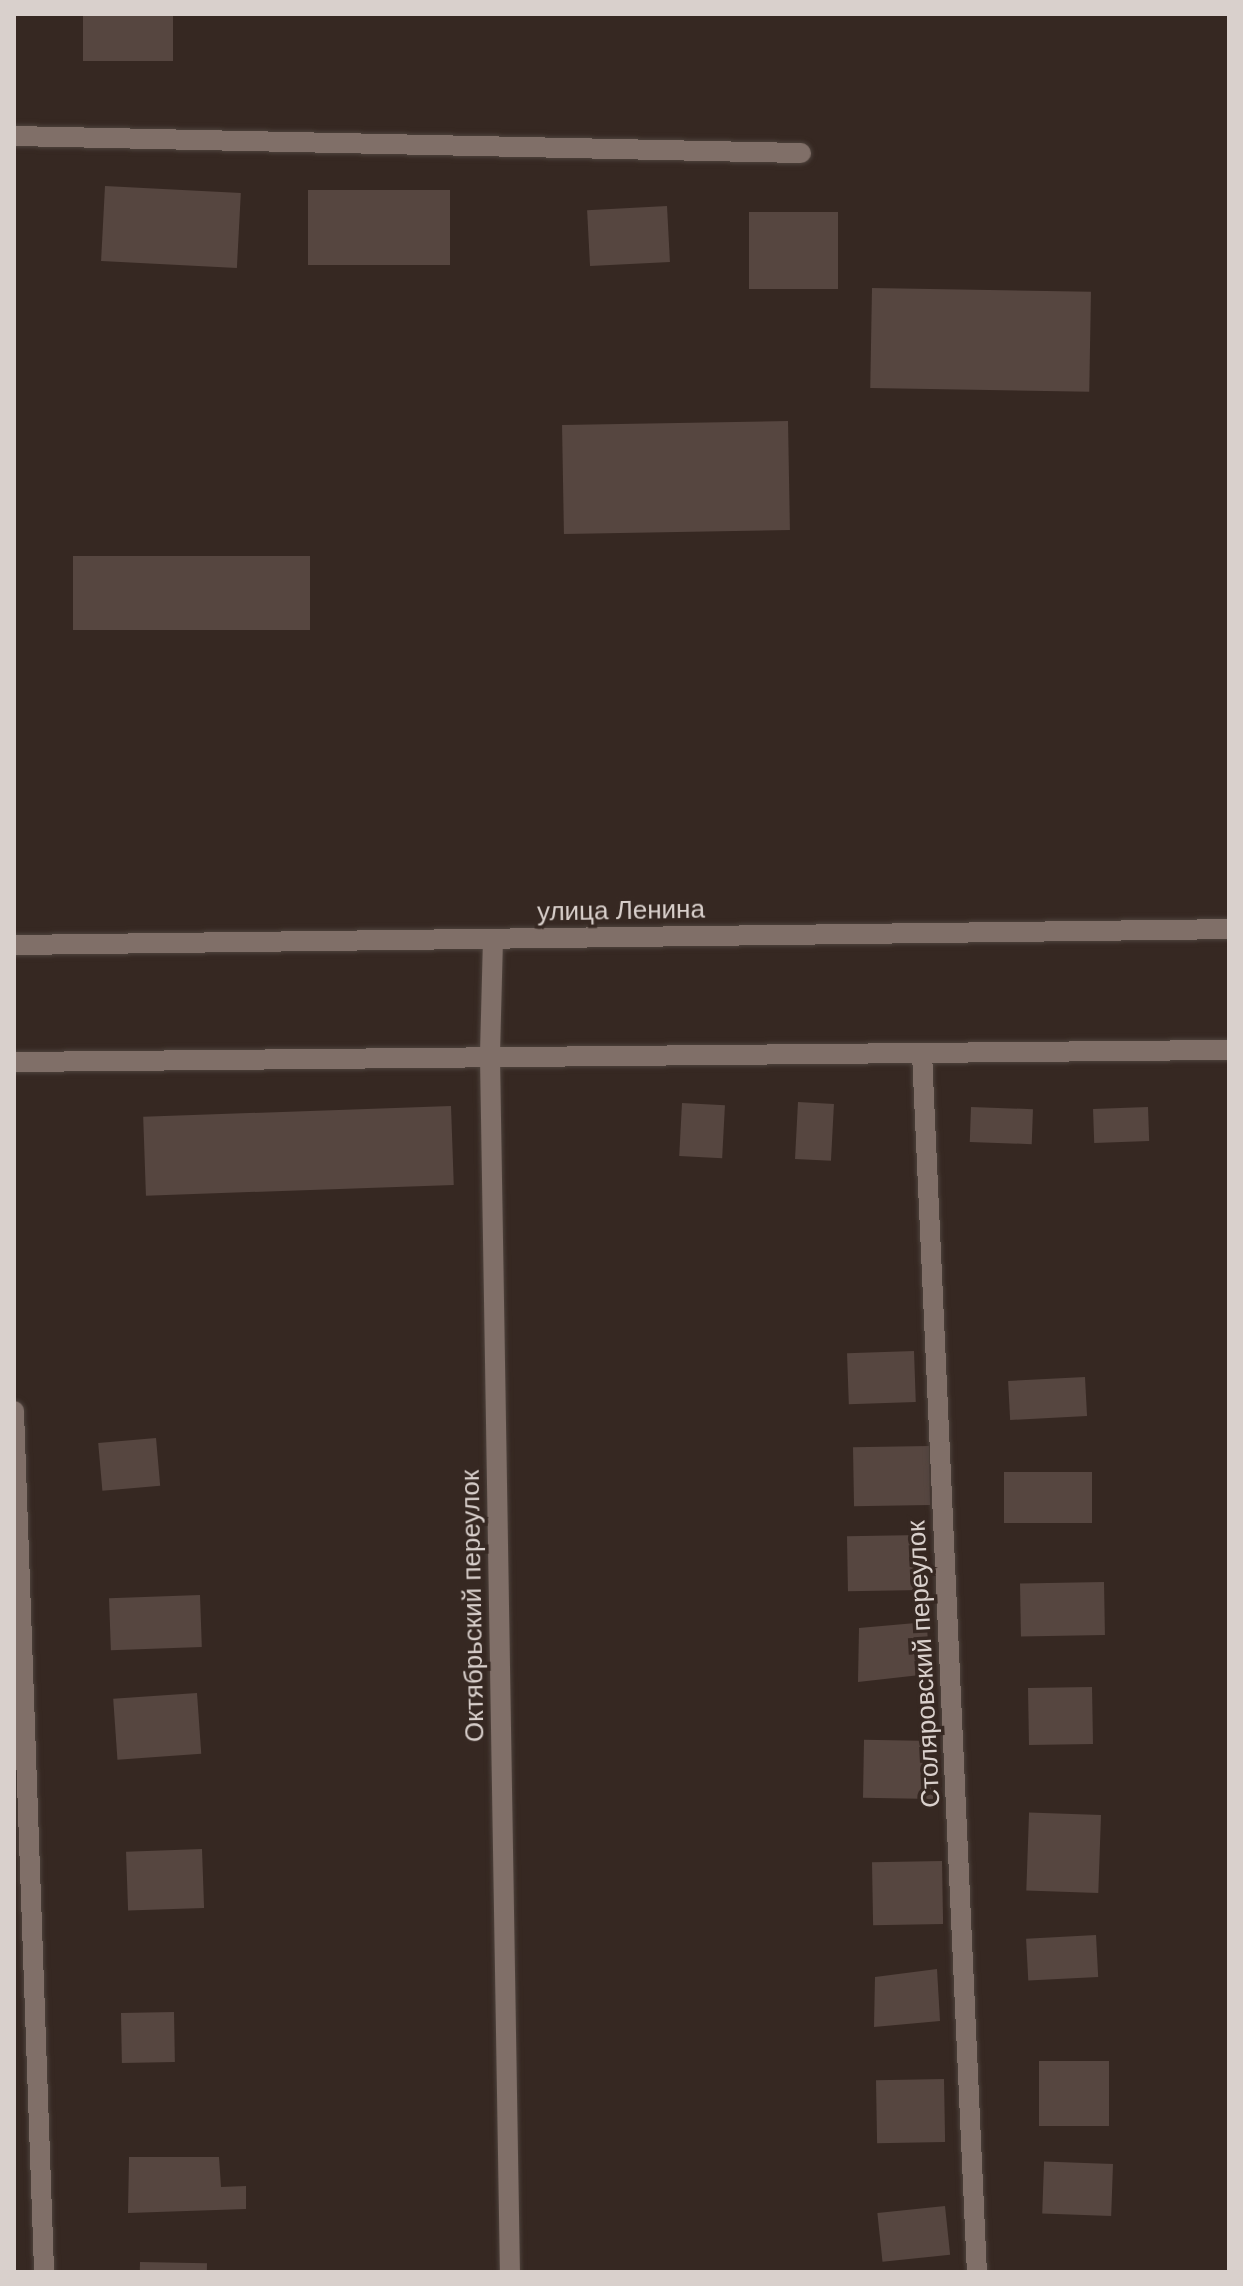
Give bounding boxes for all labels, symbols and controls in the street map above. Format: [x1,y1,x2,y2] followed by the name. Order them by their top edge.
[537,894,705,928] street label: улица Ленина
[455,1470,491,1742] street label: Октябрьский переулок
[901,1520,947,1808] street label: Столяровский переулок

